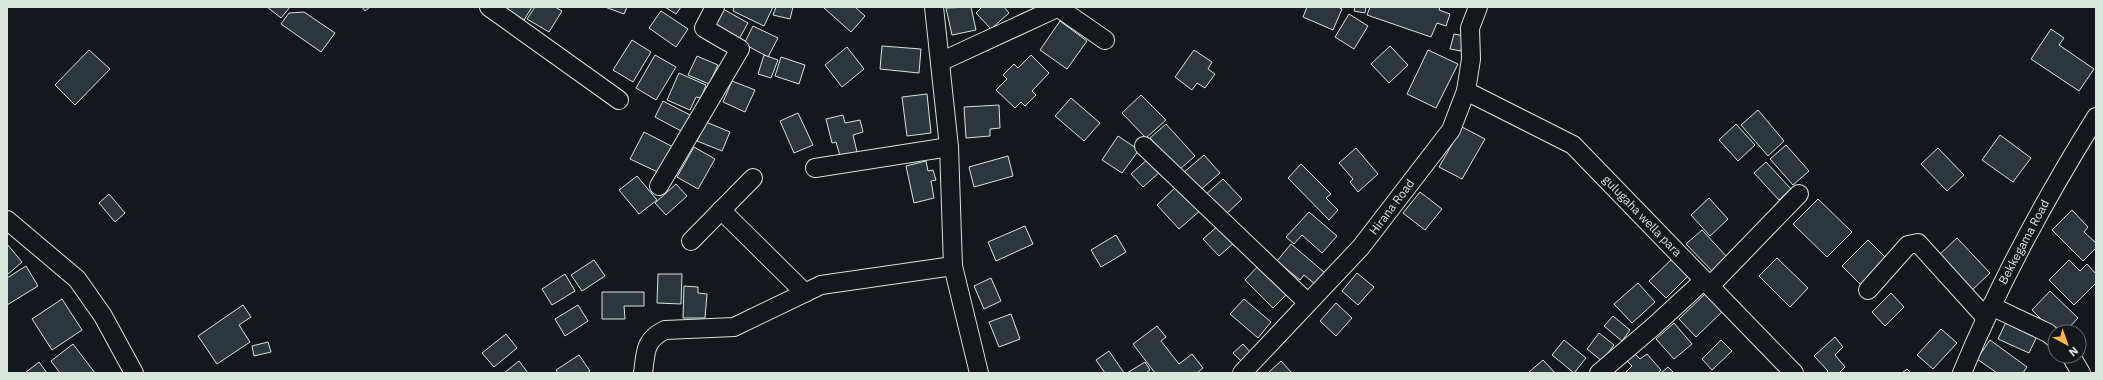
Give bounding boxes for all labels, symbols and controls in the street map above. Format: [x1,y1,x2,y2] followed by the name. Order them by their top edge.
[1600,172,1686,260] street label: gulugaha wella para
[1366,176,1417,238] street label: Hirana Road
[1995,197,2052,287] street label: Bekkegama Road
[2047,324,2087,364] north arrow
[2066,344,2081,359] text: N

